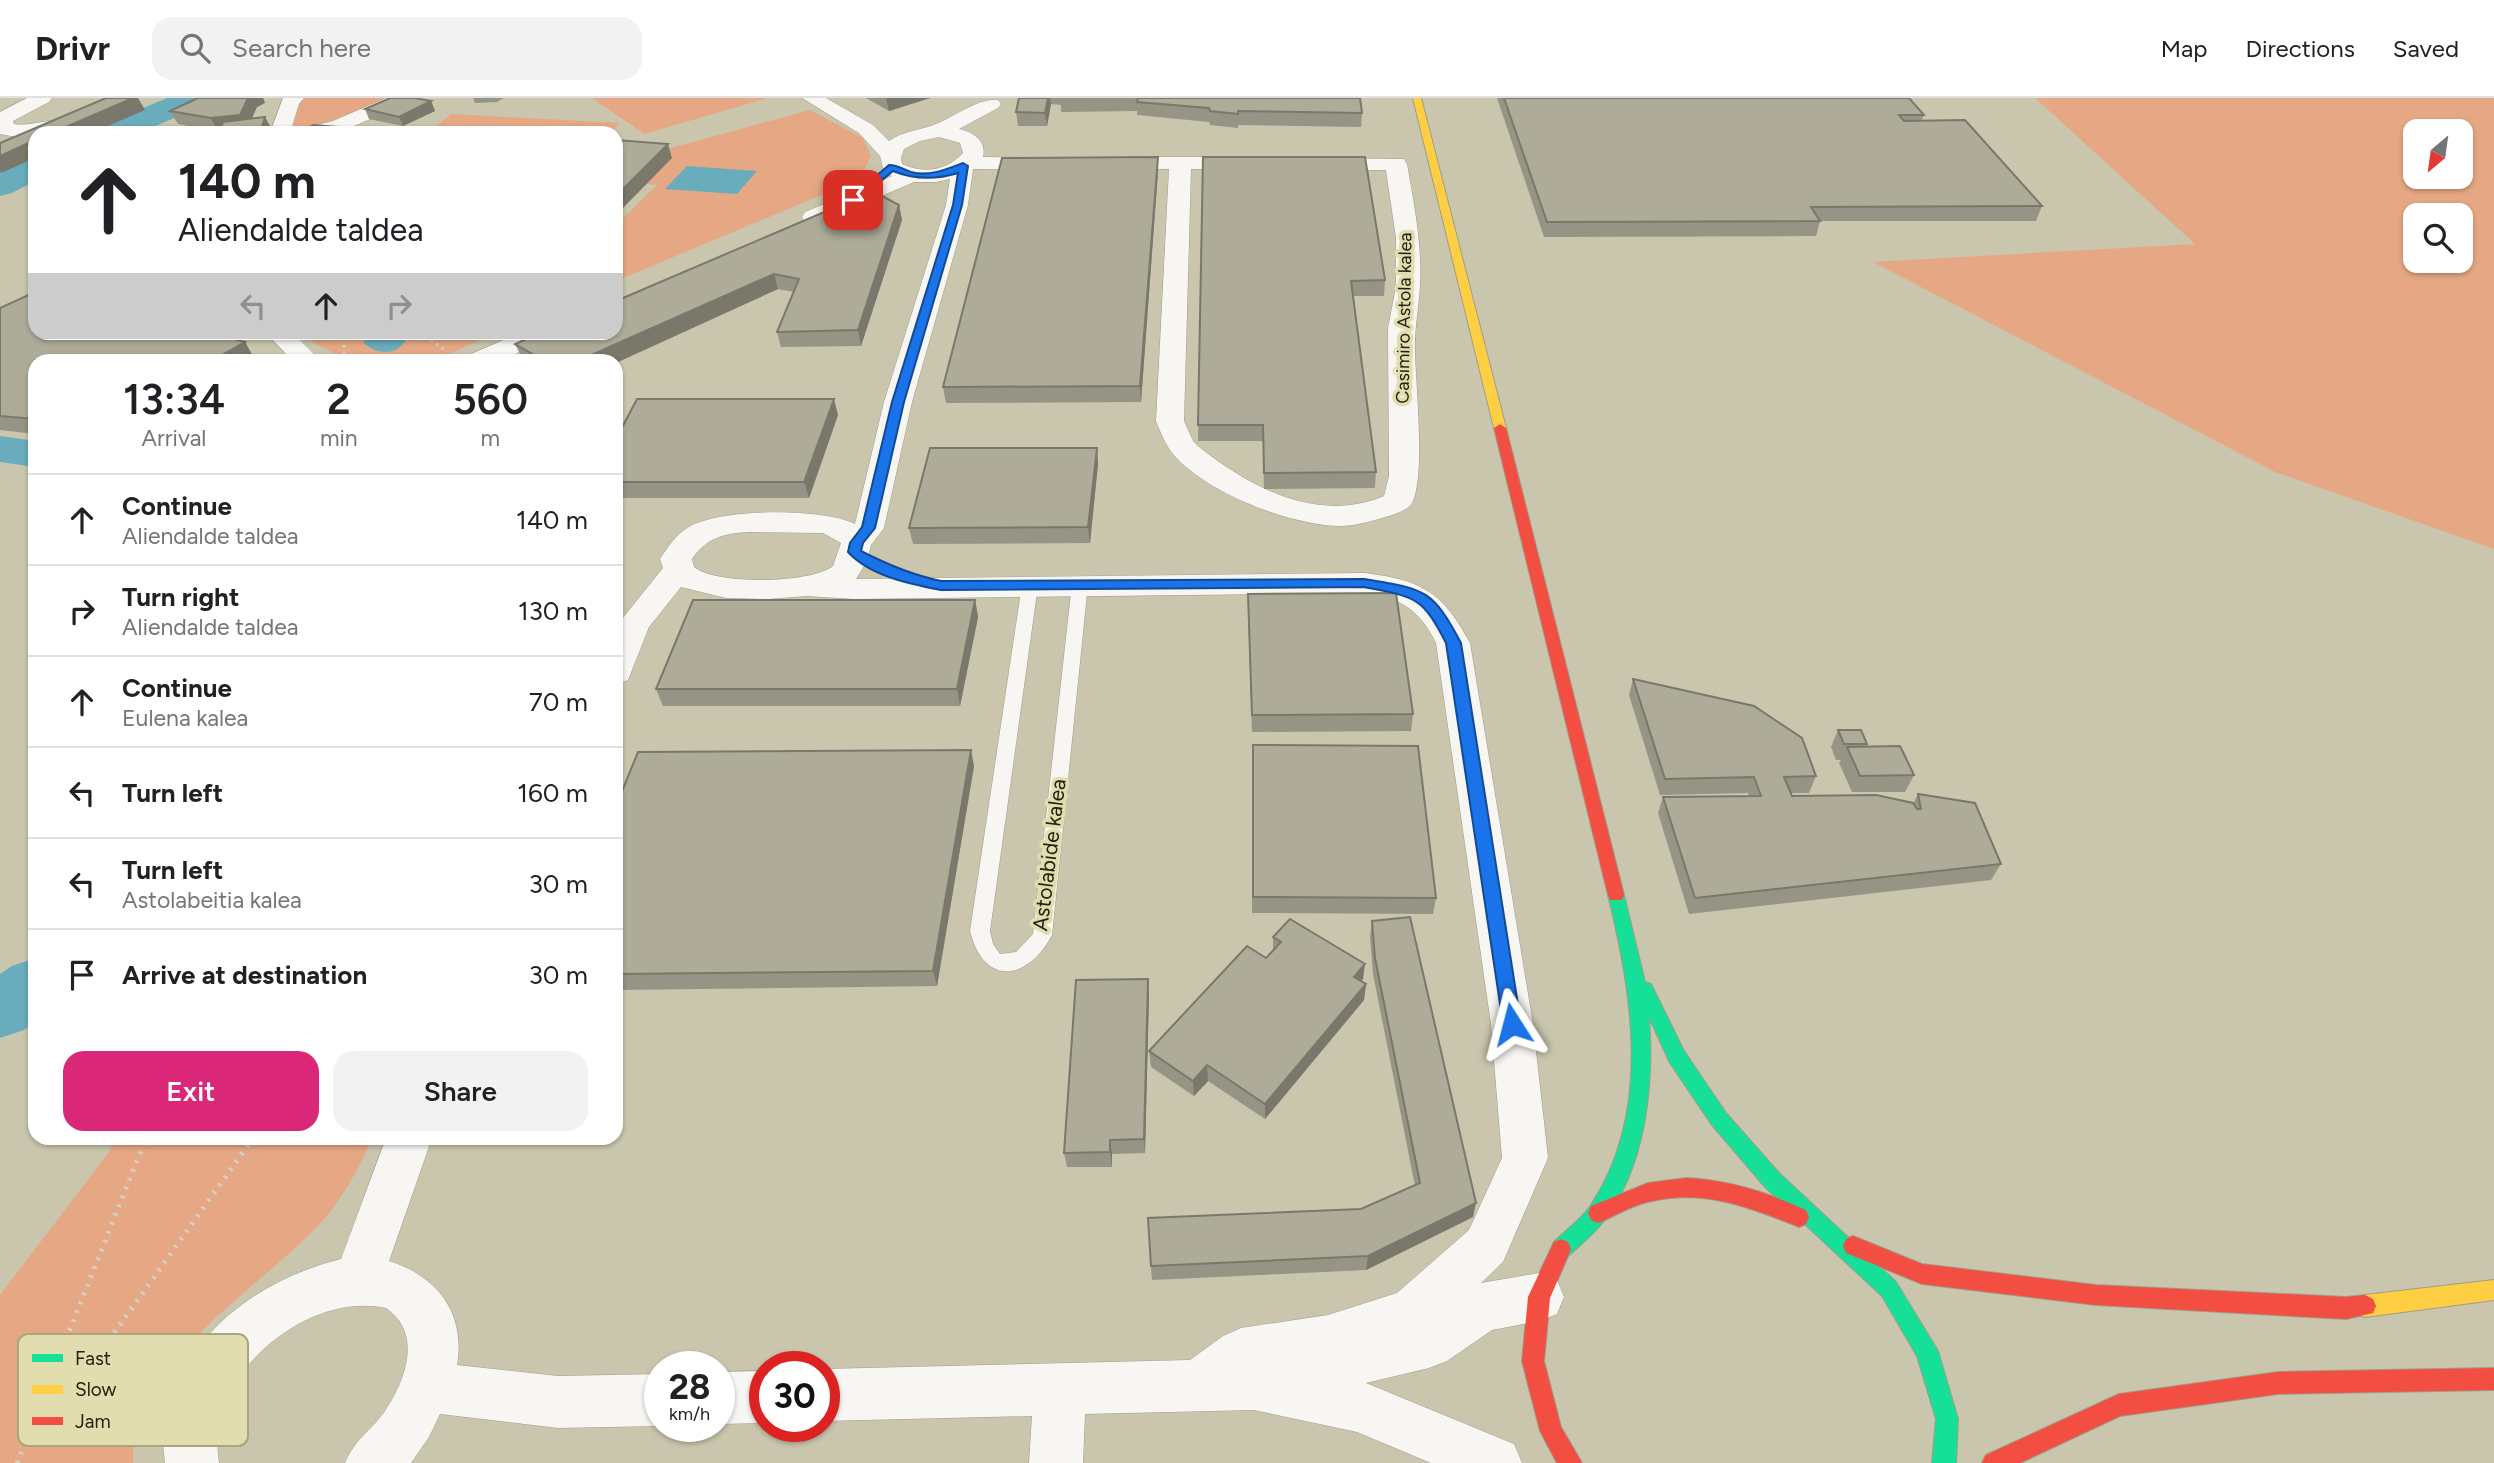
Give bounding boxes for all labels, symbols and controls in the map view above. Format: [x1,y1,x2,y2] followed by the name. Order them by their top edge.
[152,17,642,80] search box
[35,29,110,68] text: Drivr
[176,29,214,67] icon: search
[232,32,371,64] text: Search here
[2161,34,2207,63] text: Map
[2245,34,2355,63] text: Directions
[2393,34,2459,63] text: Saved
[2403,119,2473,189] north arrow
[2403,119,2473,273] map controls
[178,151,316,210] text: 140 m
[63,154,154,245] icon: ahead
[823,170,883,230] pin
[834,181,872,219] icon: arrive
[2403,203,2473,273] button: search
[178,211,424,249] text: Aliendalde taldea
[1392,232,1416,404] street label: Casimiro Astola kalea
[234,287,272,325] icon: left
[307,287,345,325] icon: ahead
[380,287,418,325] icon: right
[123,374,225,425] text: 13:34
[327,374,351,425] text: 2
[453,374,528,425] text: 560
[141,424,206,452] text: Arrival
[320,424,358,452] text: min
[481,424,500,452] text: m
[122,490,232,522] text: Continue
[63,501,101,539] icon: ahead
[516,504,588,536] text: 140 m
[122,522,299,550] text: Aliendalde taldea
[122,581,239,613] text: Turn right
[63,592,101,630] icon: right
[518,595,588,627] text: 130 m
[122,613,299,641] text: Aliendalde taldea
[122,672,232,704] text: Continue
[63,683,101,721] icon: ahead
[529,686,588,718] text: 70 m
[122,704,248,732] text: Eulena kalea
[63,774,101,812] icon: left
[122,777,223,809] text: Turn left
[517,777,588,809] text: 160 m
[1027,778,1071,932] street label: Astolabide kalea
[122,854,223,886] text: Turn left
[63,865,101,903] icon: left
[529,868,588,900] text: 30 m
[122,886,302,914] text: Astolabeitia kalea
[63,956,101,994] icon: arrive
[122,959,367,991] text: Arrive at destination
[529,959,588,991] text: 30 m
[1475,987,1549,1061] position arrow
[63,1051,319,1131] button: Exit
[333,1051,588,1131] button: Share
[18,1334,248,1446] legend
[75,1347,111,1370] text: Fast
[749,1351,840,1442] speed limit sign: 30
[669,1366,710,1408] text: 28
[75,1378,117,1401] text: Slow
[669,1403,710,1425] text: km/h
[75,1410,111,1433] text: Jam

